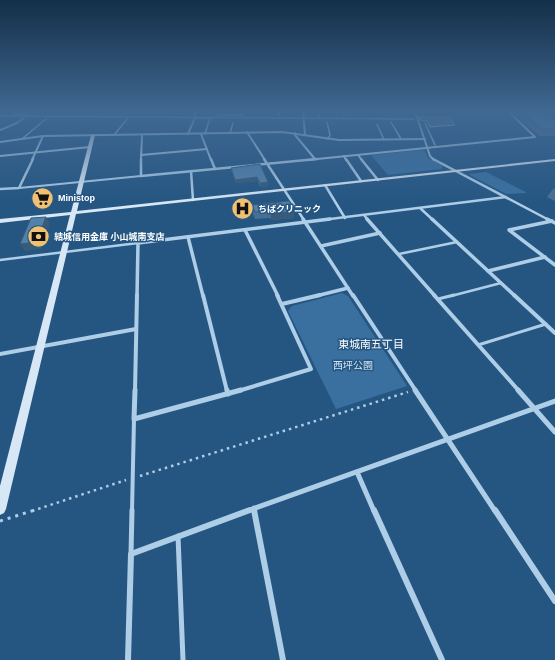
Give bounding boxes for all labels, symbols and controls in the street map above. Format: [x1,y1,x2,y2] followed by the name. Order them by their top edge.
[29,185,55,211] supermarket icon: Ministop
[58,193,95,203] place label: Ministop
[229,196,255,222] hospital icon: ちばクリニック
[258,204,321,214] place label: ちばクリニック
[25,224,51,250] bank icon: 結城信用金庫 小山城南支店
[54,231,165,242] place label: 結城信用金庫 小山城南支店
[338,338,404,350] district label: 東城南五丁目
[333,360,373,371] park label: 西坪公園

